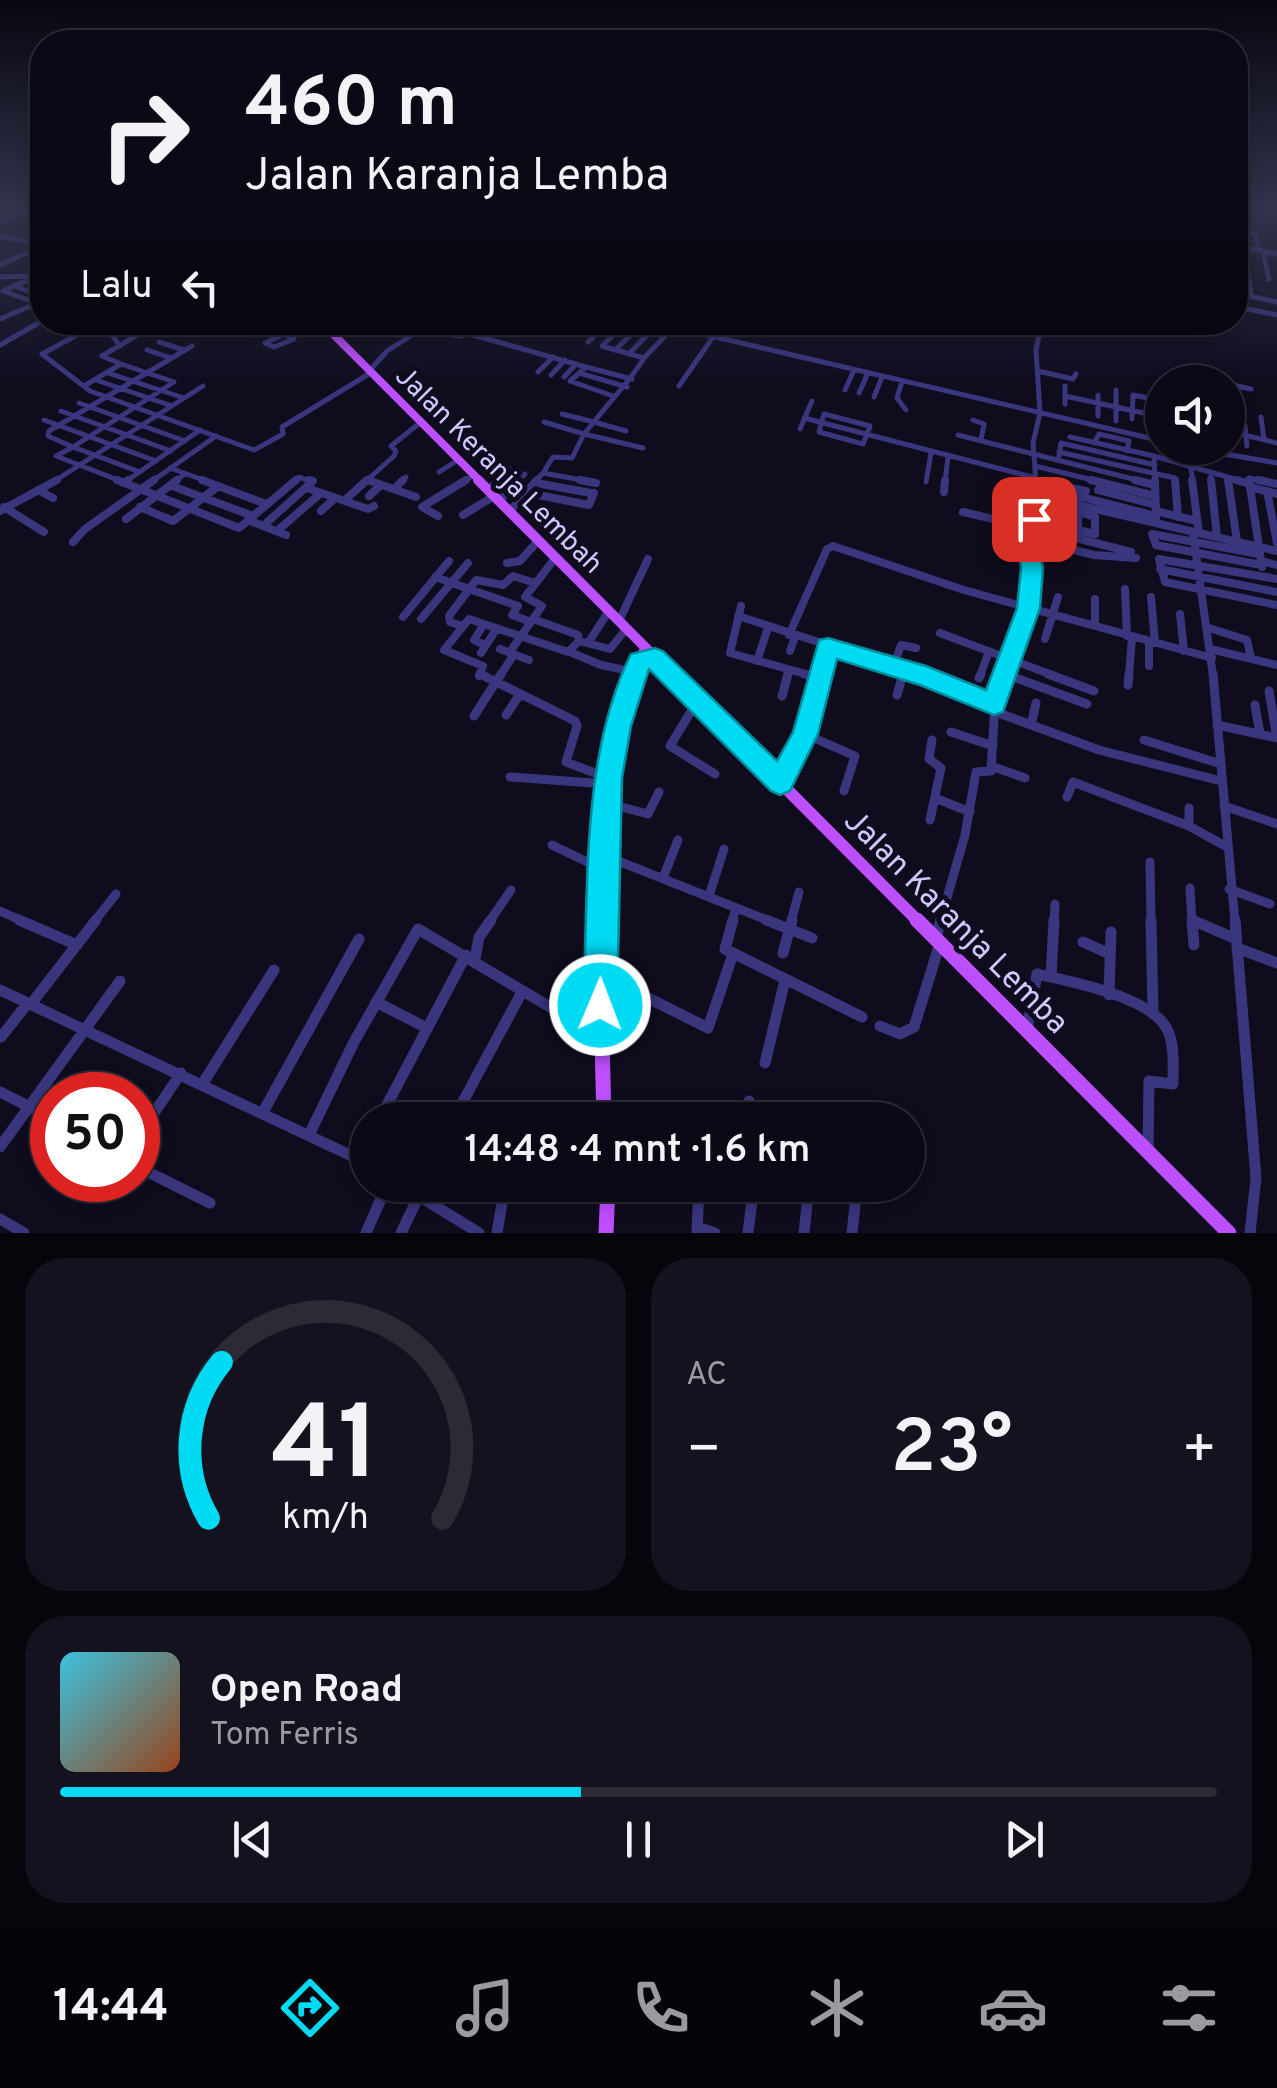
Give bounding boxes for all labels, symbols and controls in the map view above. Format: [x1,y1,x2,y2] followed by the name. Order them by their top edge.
[245,62,458,151] text: 460 m
[80,70,210,200] icon: right
[245,149,669,206] text: Jalan Karanja Lemba
[173,260,228,315] icon: left
[80,263,153,312] text: Lalu
[386,360,609,583] street label: Jalan Keranja Lembah
[1145,365,1245,465] map controls
[1145,365,1245,465] button: sound
[992,477,1077,562] pin
[1007,492,1062,547] icon: arrive
[834,802,1076,1044] street label: Jalan Karanja Lemba
[548,953,652,1057] position arrow
[30,1072,160,1202] speed limit sign: 50
[464,1127,811,1176] text: 14:48 · 4 mnt · 1.6 km
[686,1356,727,1396] text: AC
[271,1384,380,1516] text: 41
[891,1404,1012,1499] text: 23°
[686,1417,721,1487] text: −
[1182,1417,1217,1487] text: +
[282,1496,369,1542] text: km/h
[210,1667,403,1716] text: Open Road
[210,1716,359,1756] text: Tom Ferris
[225,1812,280,1867] icon: previous
[611,1812,666,1867] icon: pause
[997,1812,1052,1867] icon: next
[275,1973,345,2043] icon: directions
[450,1973,520,2043] icon: music
[626,1973,696,2043] icon: phone
[802,1973,872,2043] icon: climate
[978,1973,1048,2043] icon: car
[1154,1973,1224,2043] icon: filters
[53,1980,169,2037] text: 14:44

